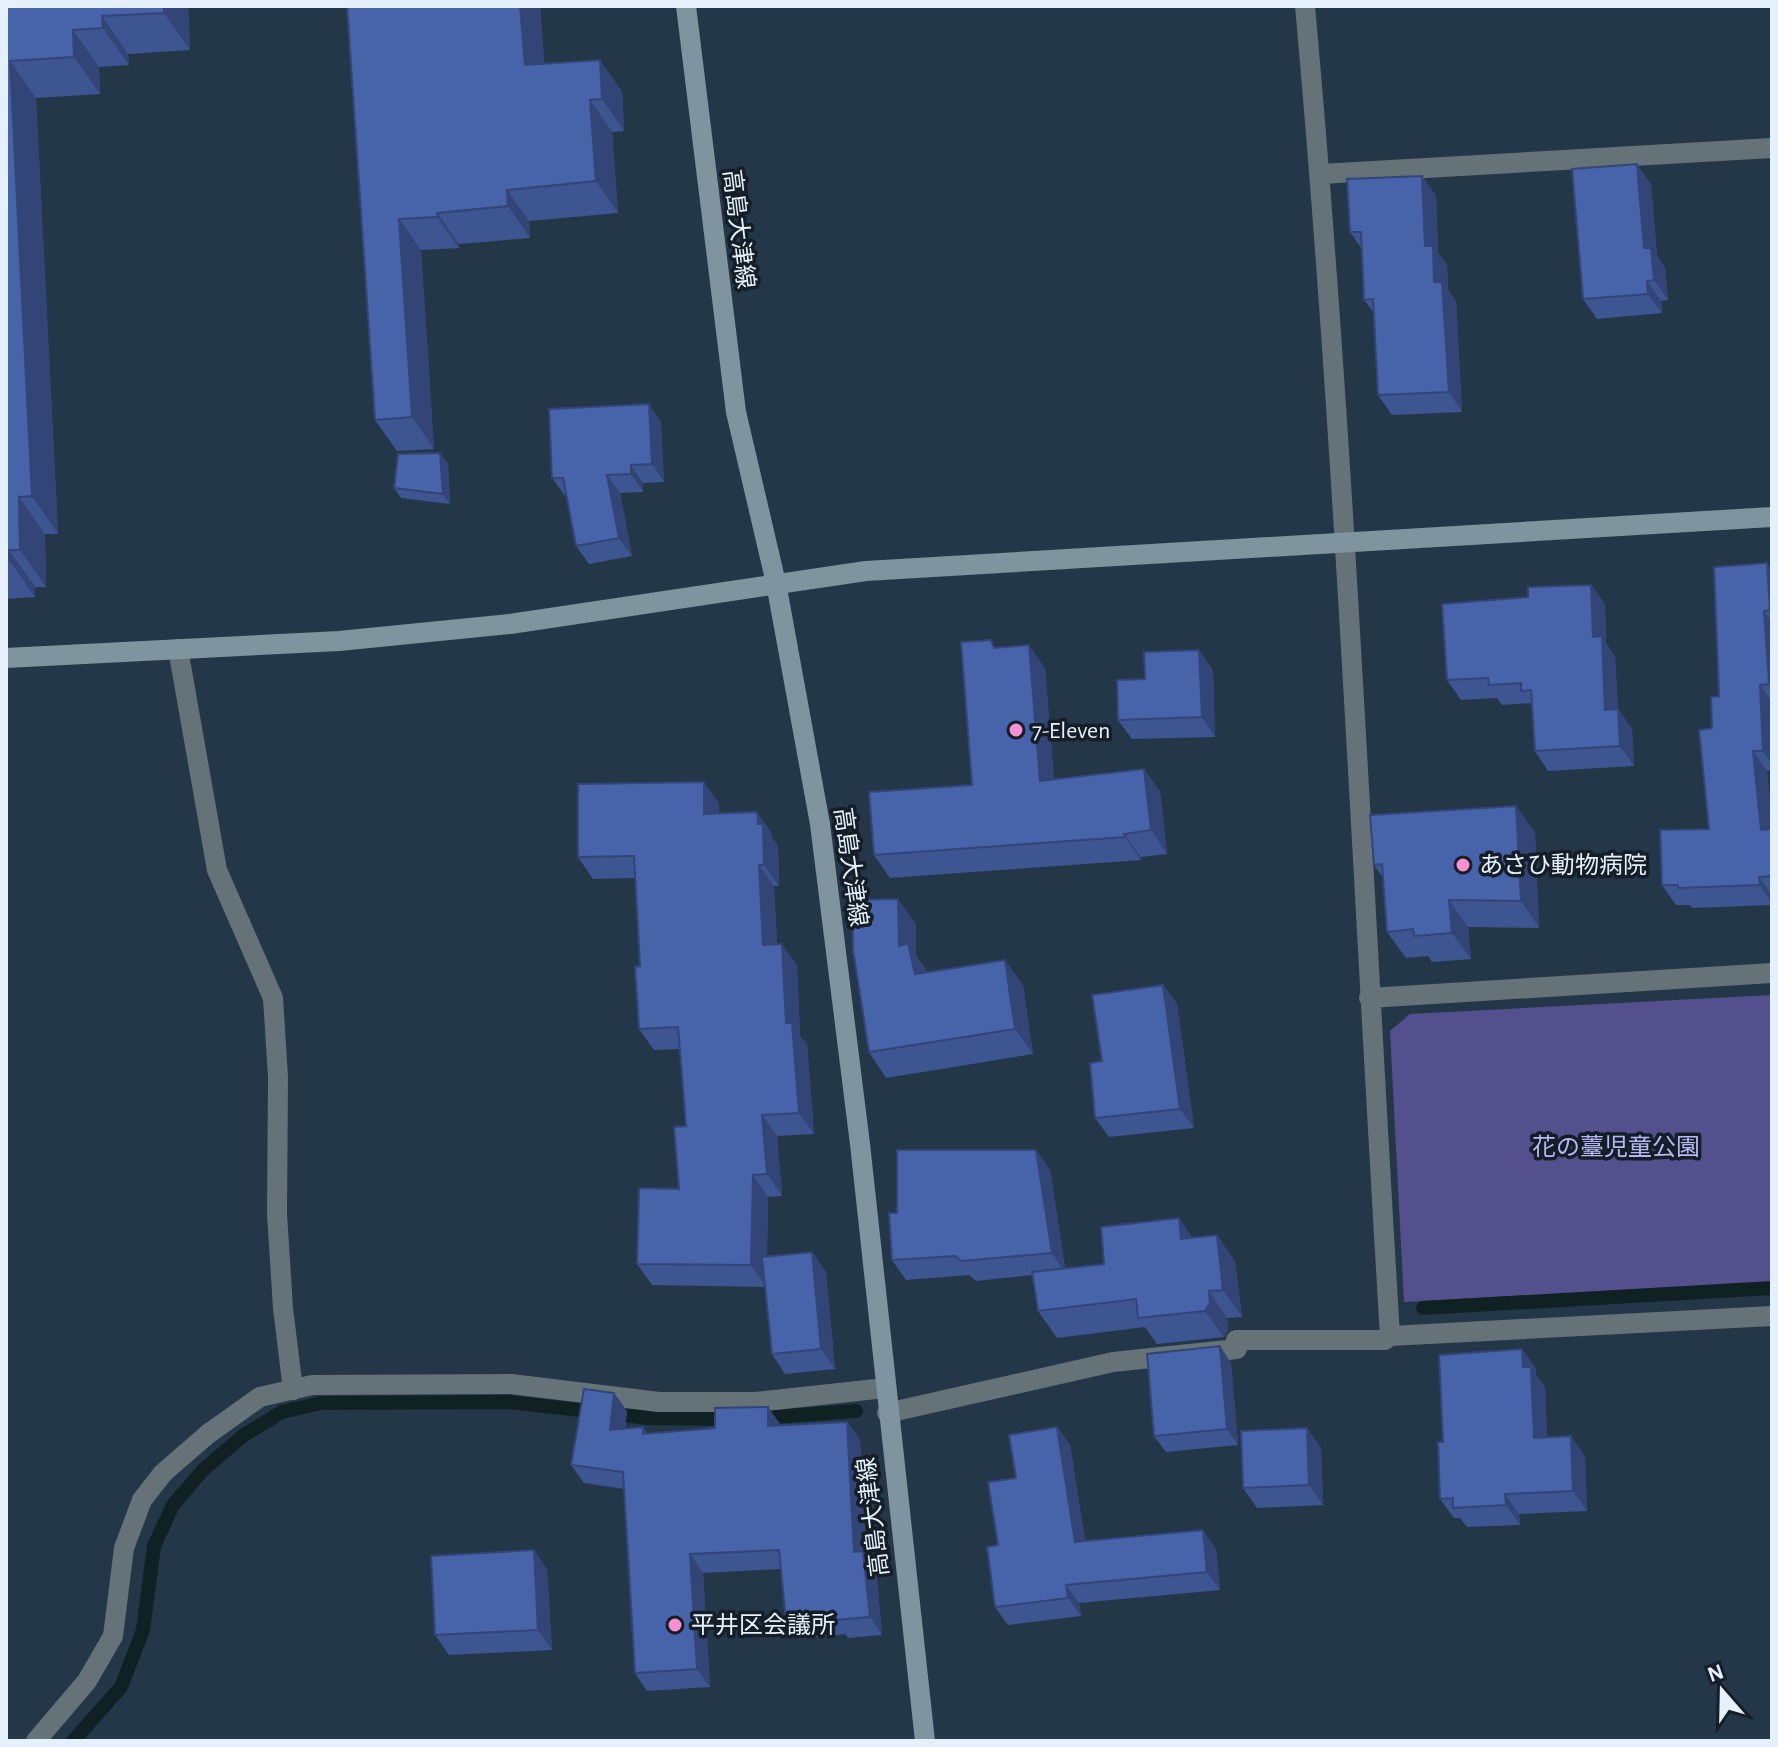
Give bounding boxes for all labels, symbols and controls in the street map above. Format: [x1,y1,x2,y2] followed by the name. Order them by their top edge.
[719,168,759,290] street label: 高島大津線
[1032,719,1110,743] place label: 7-Eleven
[1007,721,1025,739] marker: 7-Eleven
[830,806,872,928] street label: 高島大津線
[1479,852,1647,878] place label: あさひ動物病院
[1454,856,1472,874] marker: あさひ動物病院
[1532,1134,1700,1160] park label: 花の薹児童公園
[853,1456,893,1578] street label: 高島大津線
[691,1612,835,1638] place label: 平井区会議所
[666,1616,684,1634] marker: 平井区会議所
[1682,1651,1762,1731] north arrow
[1705,1660,1726,1686] text: N

